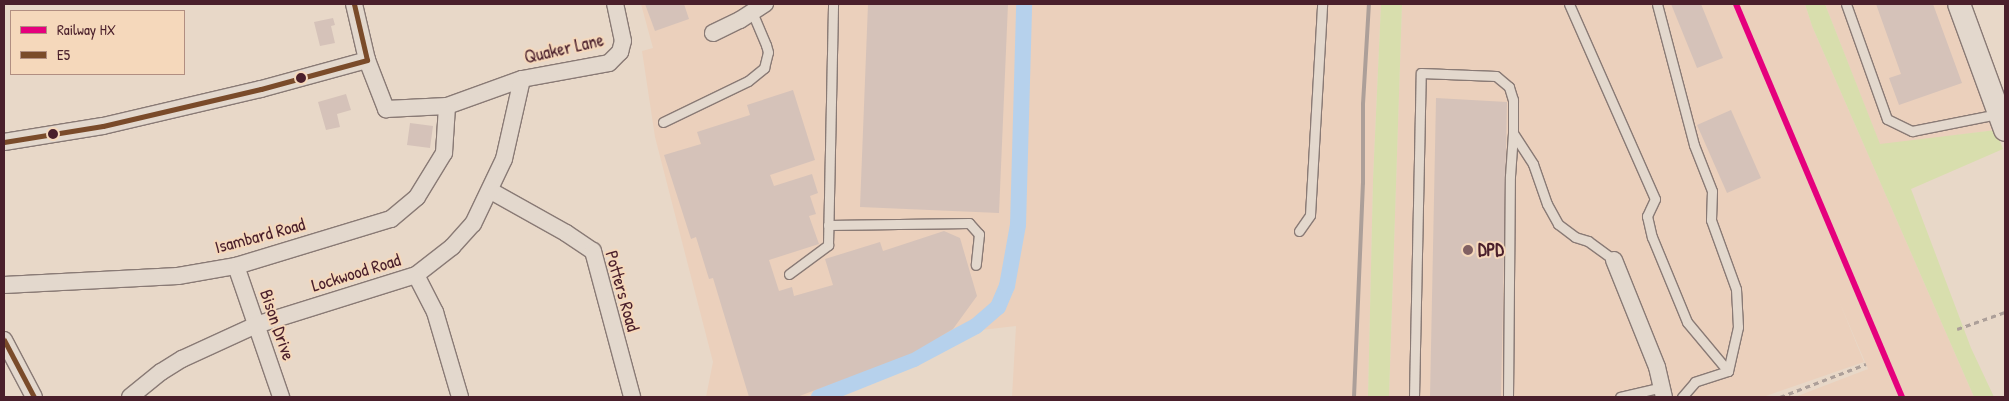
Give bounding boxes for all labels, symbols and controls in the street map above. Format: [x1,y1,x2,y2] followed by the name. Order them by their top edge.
[10,10,185,75] legend
[57,19,116,40] text: Railway HX
[522,29,606,69] street label: Quaker Lane
[57,44,70,65] text: E5
[296,73,306,83] unlabelled marker
[48,129,58,139] unlabelled marker
[213,214,307,258] street label: Isambard Road
[1478,239,1504,261] place label: DPD
[1462,244,1474,256] marker: DPD
[600,248,644,334] street label: Potters Road
[309,249,403,297] street label: Lockwood Road
[255,287,299,363] street label: Bison Drive

